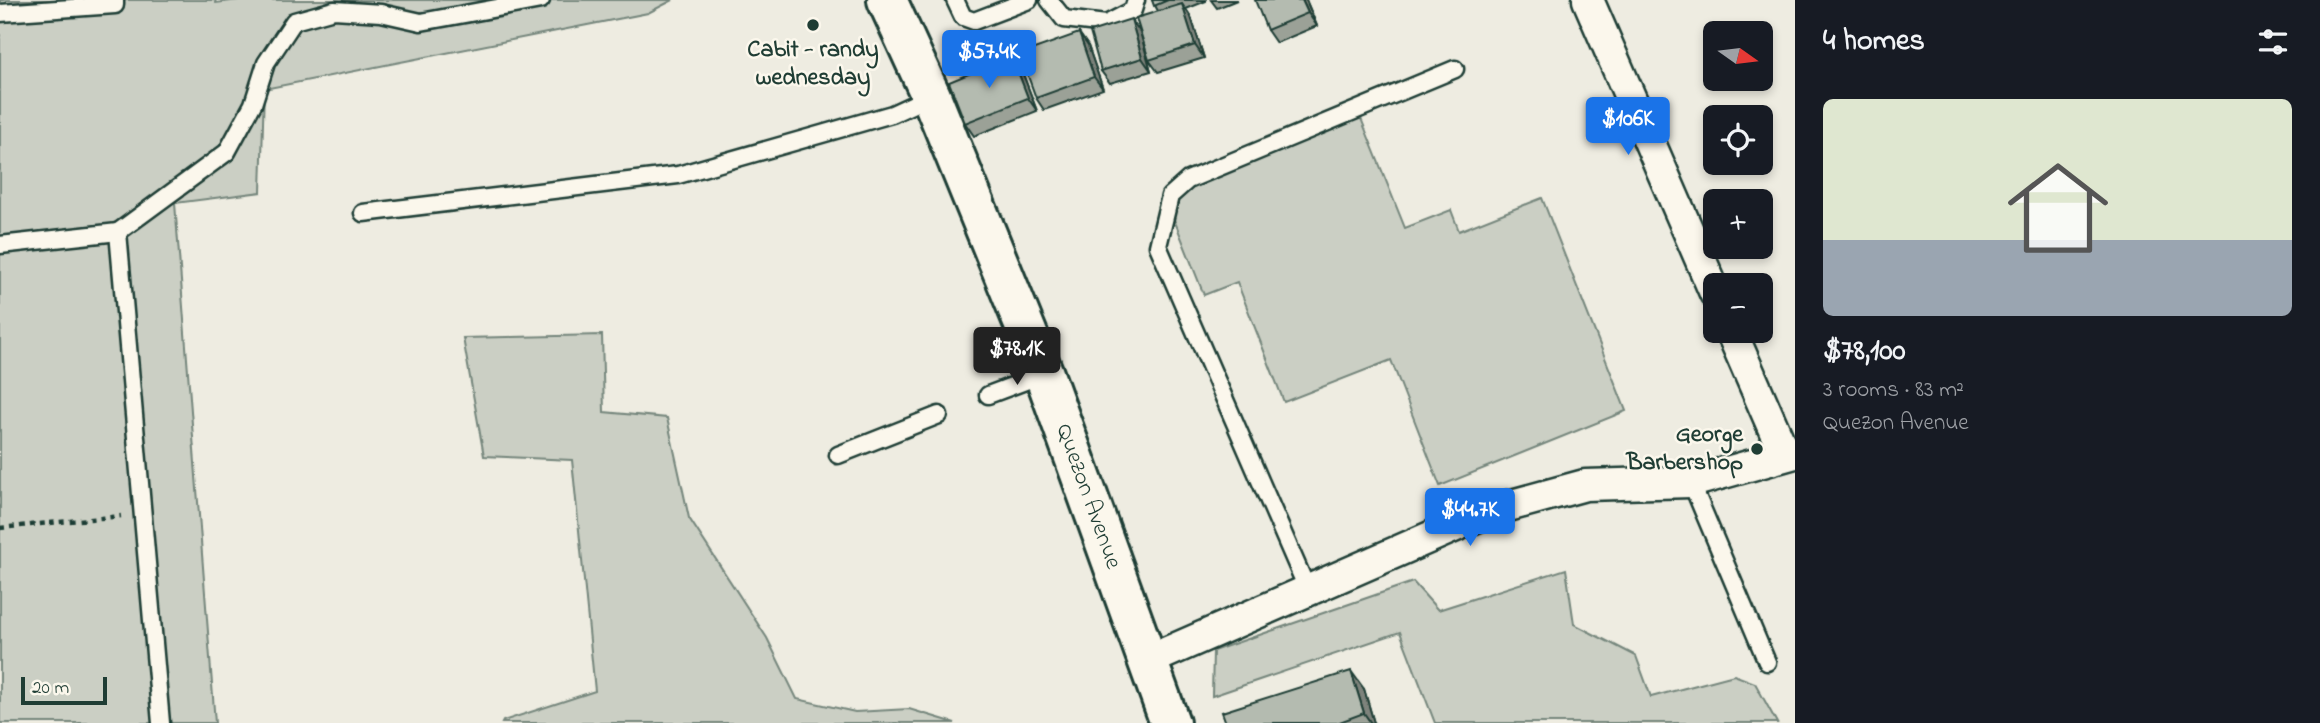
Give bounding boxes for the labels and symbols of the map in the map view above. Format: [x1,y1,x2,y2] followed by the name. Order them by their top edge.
[805,17,821,33] marker: Cabit - randy wednesday
[1703,21,1773,91] north arrow
[932,31,1046,90] pin: $57.4K
[747,33,879,97] place label: Cabit - randy wednesday
[1579,97,1677,157] pin: $106K
[960,328,1074,387] pin: $78.1K
[1625,418,1744,481] place label: George Barbershop
[1046,419,1131,574] street label: Quezon Avenue
[1749,441,1765,457] marker: George Barbershop
[1413,489,1527,548] pin: $44.7K
[21,674,107,706] scale bar

